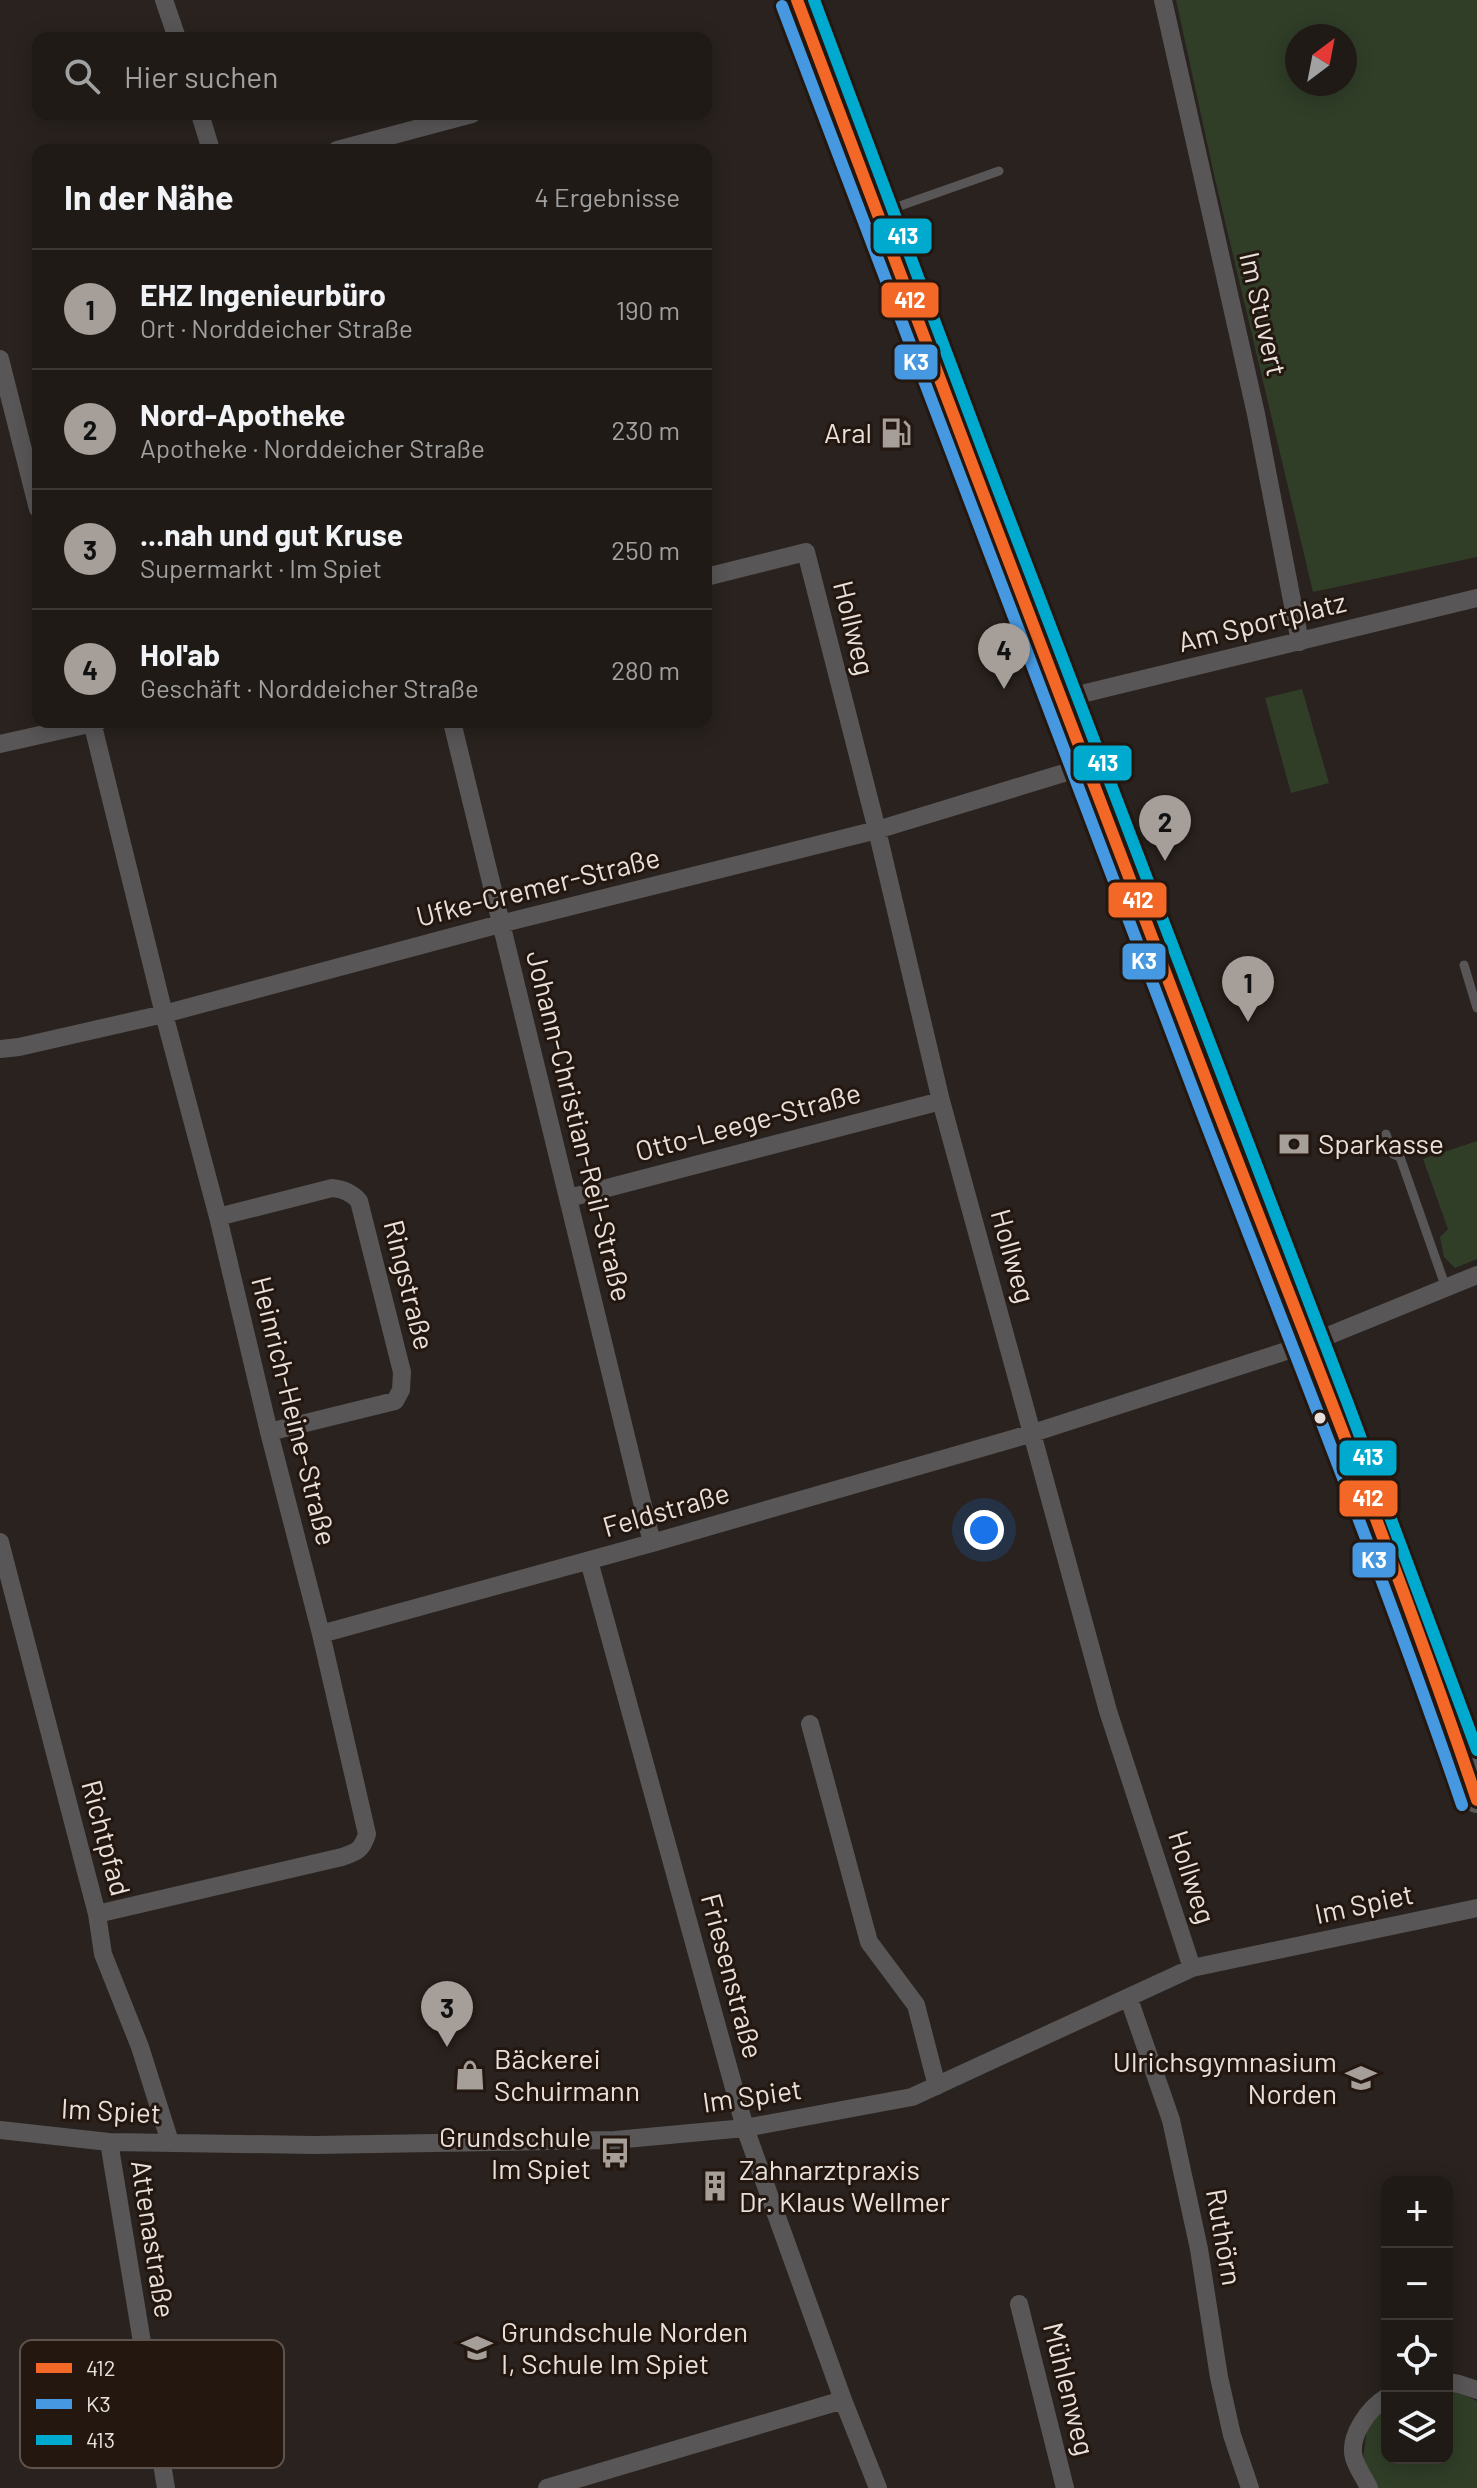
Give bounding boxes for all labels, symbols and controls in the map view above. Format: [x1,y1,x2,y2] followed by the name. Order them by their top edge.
[1285,24,1357,96] north arrow
[32,32,712,120] search box
[60,54,104,98] icon: search
[124,58,278,94] text: Hier suchen
[64,176,234,217] text: In der Nähe
[535,181,680,212] text: 4 Ergebnisse
[872,217,933,255] line badge: 413
[888,222,918,248] text: 413
[1233,249,1295,379] street label: Im Stuvert
[140,276,386,312] text: EHZ Ingenieurbüro
[880,281,940,319] line badge: 412
[894,286,926,312] text: 412
[85,294,95,325] text: 1
[616,294,680,325] text: 190 m
[140,312,413,343] text: Ort · Norddeicher Straße
[893,343,939,381] line badge: K3
[903,348,929,374] text: K3
[140,396,345,432] text: Nord-Apotheke
[83,414,97,445] text: 2
[611,414,680,445] text: 230 m
[824,415,872,449] place label: Aral
[879,416,913,450] fuel station icon: Aral
[140,432,485,463] text: Apotheke · Norddeicher Straße
[140,516,403,552] text: ...nah und gut Kruse
[83,534,97,565] text: 3
[611,534,680,565] text: 250 m
[140,552,382,583] text: Supermarkt · Im Spiet
[827,577,883,678] street label: Hollweg
[1174,584,1349,658] street label: Am Sportplatz
[978,623,1030,689] pin: 4
[140,636,220,672] text: Hol'ab
[82,654,98,685] text: 4
[611,654,680,685] text: 280 m
[140,672,479,703] text: Geschäft · Norddeicher Straße
[1072,744,1133,782] line badge: 413
[1088,749,1118,775] text: 413
[1139,795,1191,861] pin: 2
[412,839,663,933] street label: Ufke-Cremer-Straße
[1107,881,1168,919] line badge: 412
[1122,886,1154,912] text: 412
[1121,942,1167,981] line badge: K3
[520,947,640,1305] street label: Johann-Christian-Reil-Straße
[1131,947,1157,973] text: K3
[1222,956,1274,1022] pin: 1
[631,1075,864,1167] street label: Otto-Leege-Straße
[1318,1126,1444,1160] place label: Sparkasse
[1277,1127,1311,1161] bank icon: Sparkasse
[984,1205,1044,1307] street label: Hollweg
[377,1216,443,1353] street label: Ringstraße
[245,1273,345,1549] street label: Heinrich-Heine-Straße
[1312,1410,1328,1426] unlabelled marker
[1338,1439,1398,1477] line badge: 413
[1353,1443,1383,1469] text: 413
[599,1475,733,1543] street label: Feldstraße
[1338,1479,1399,1518] line badge: 412
[1352,1484,1384,1510] text: 412
[964,1510,1004,1550] your location
[1351,1541,1397,1579] line badge: K3
[1361,1546,1387,1572] text: K3
[75,1776,139,1899] street label: Richtpfad
[1162,1826,1224,1928] street label: Hollweg
[1311,1876,1416,1930] street label: Im Spiet
[695,1889,771,2062] street label: Friesenstraße
[421,1981,473,2047] pin: 3
[494,2041,640,2107] place label: Bäckerei Schuirmann
[1113,2044,1337,2110] place label: Ulrichsgymnasium Norden
[453,2058,487,2092] shop icon: Bäckerei Schuirmann
[1344,2061,1378,2095] school or university icon: Ulrichsgymnasium Norden
[700,2071,804,2119] street label: Im Spiet
[60,2090,162,2130] street label: Im Spiet
[439,2119,591,2185] place label: Grundschule Im Spiet
[598,2136,632,2170] bus stop icon: Grundschule Im Spiet
[739,2152,950,2218] place label: Zahnarztpraxis Dr. Klaus Wellmer
[125,2157,183,2320] street label: Attenastraße
[698,2169,732,2203] building icon: Zahnarztpraxis Dr. Klaus Wellmer
[1381,2176,1453,2464] map controls
[1381,2176,1453,2248] button: +
[1200,2186,1250,2288] street label: Ruthörn
[1381,2248,1453,2320] button: −
[501,2314,748,2380] place label: Grundschule Norden I, Schule Im Spiet
[1037,2319,1103,2459] street label: Mühlenweg
[1381,2320,1453,2392] button: locate
[460,2331,494,2365] school or university icon: Grundschule Norden I, Schule Im Spiet
[20,2340,284,2468] legend
[86,2354,116,2380] text: 412
[86,2390,111,2416] text: K3
[1381,2392,1453,2464] button: layers
[86,2426,115,2452] text: 413

